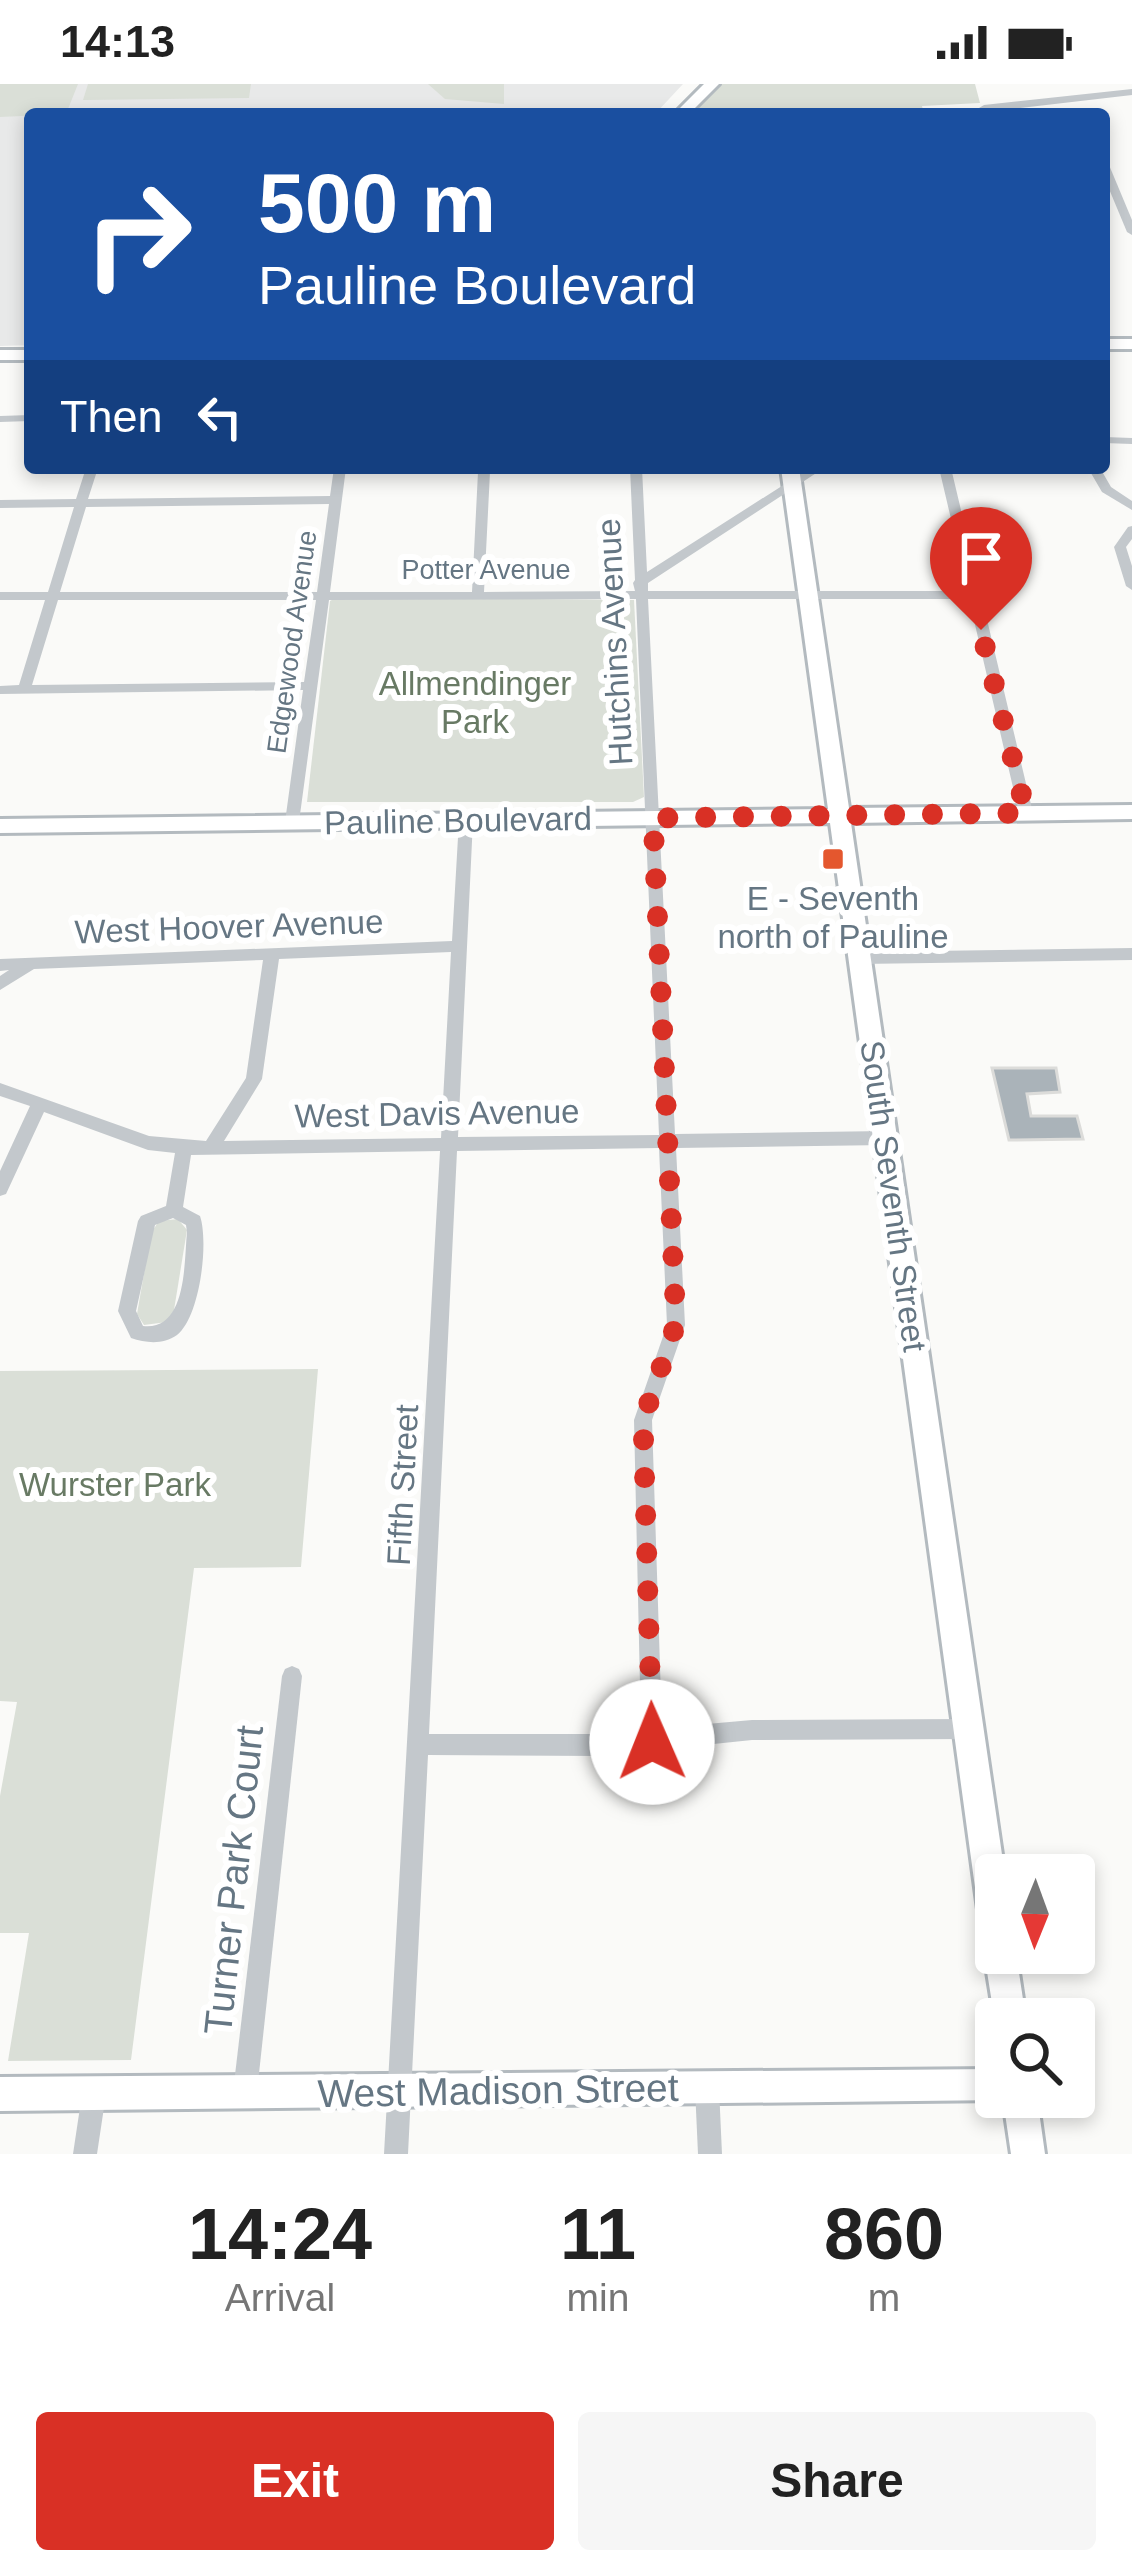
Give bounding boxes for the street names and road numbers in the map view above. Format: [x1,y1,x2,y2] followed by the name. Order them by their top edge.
[590,518,639,766] street label: Hutchins Avenue
[262,529,322,755] street label: Edgewood Avenue
[401,555,571,585] street label: Potter Avenue
[324,800,592,841] street label: Pauline Boulevard
[74,903,384,950] street label: West Hoover Avenue
[853,1038,934,1354] street label: South Seventh Street
[294,1093,580,1134] street label: West Davis Avenue
[380,1403,425,1567] street label: Fifth Street
[196,1723,271,2037] street label: Turner Park Court
[317,2066,679,2115] street label: West Madison Street

